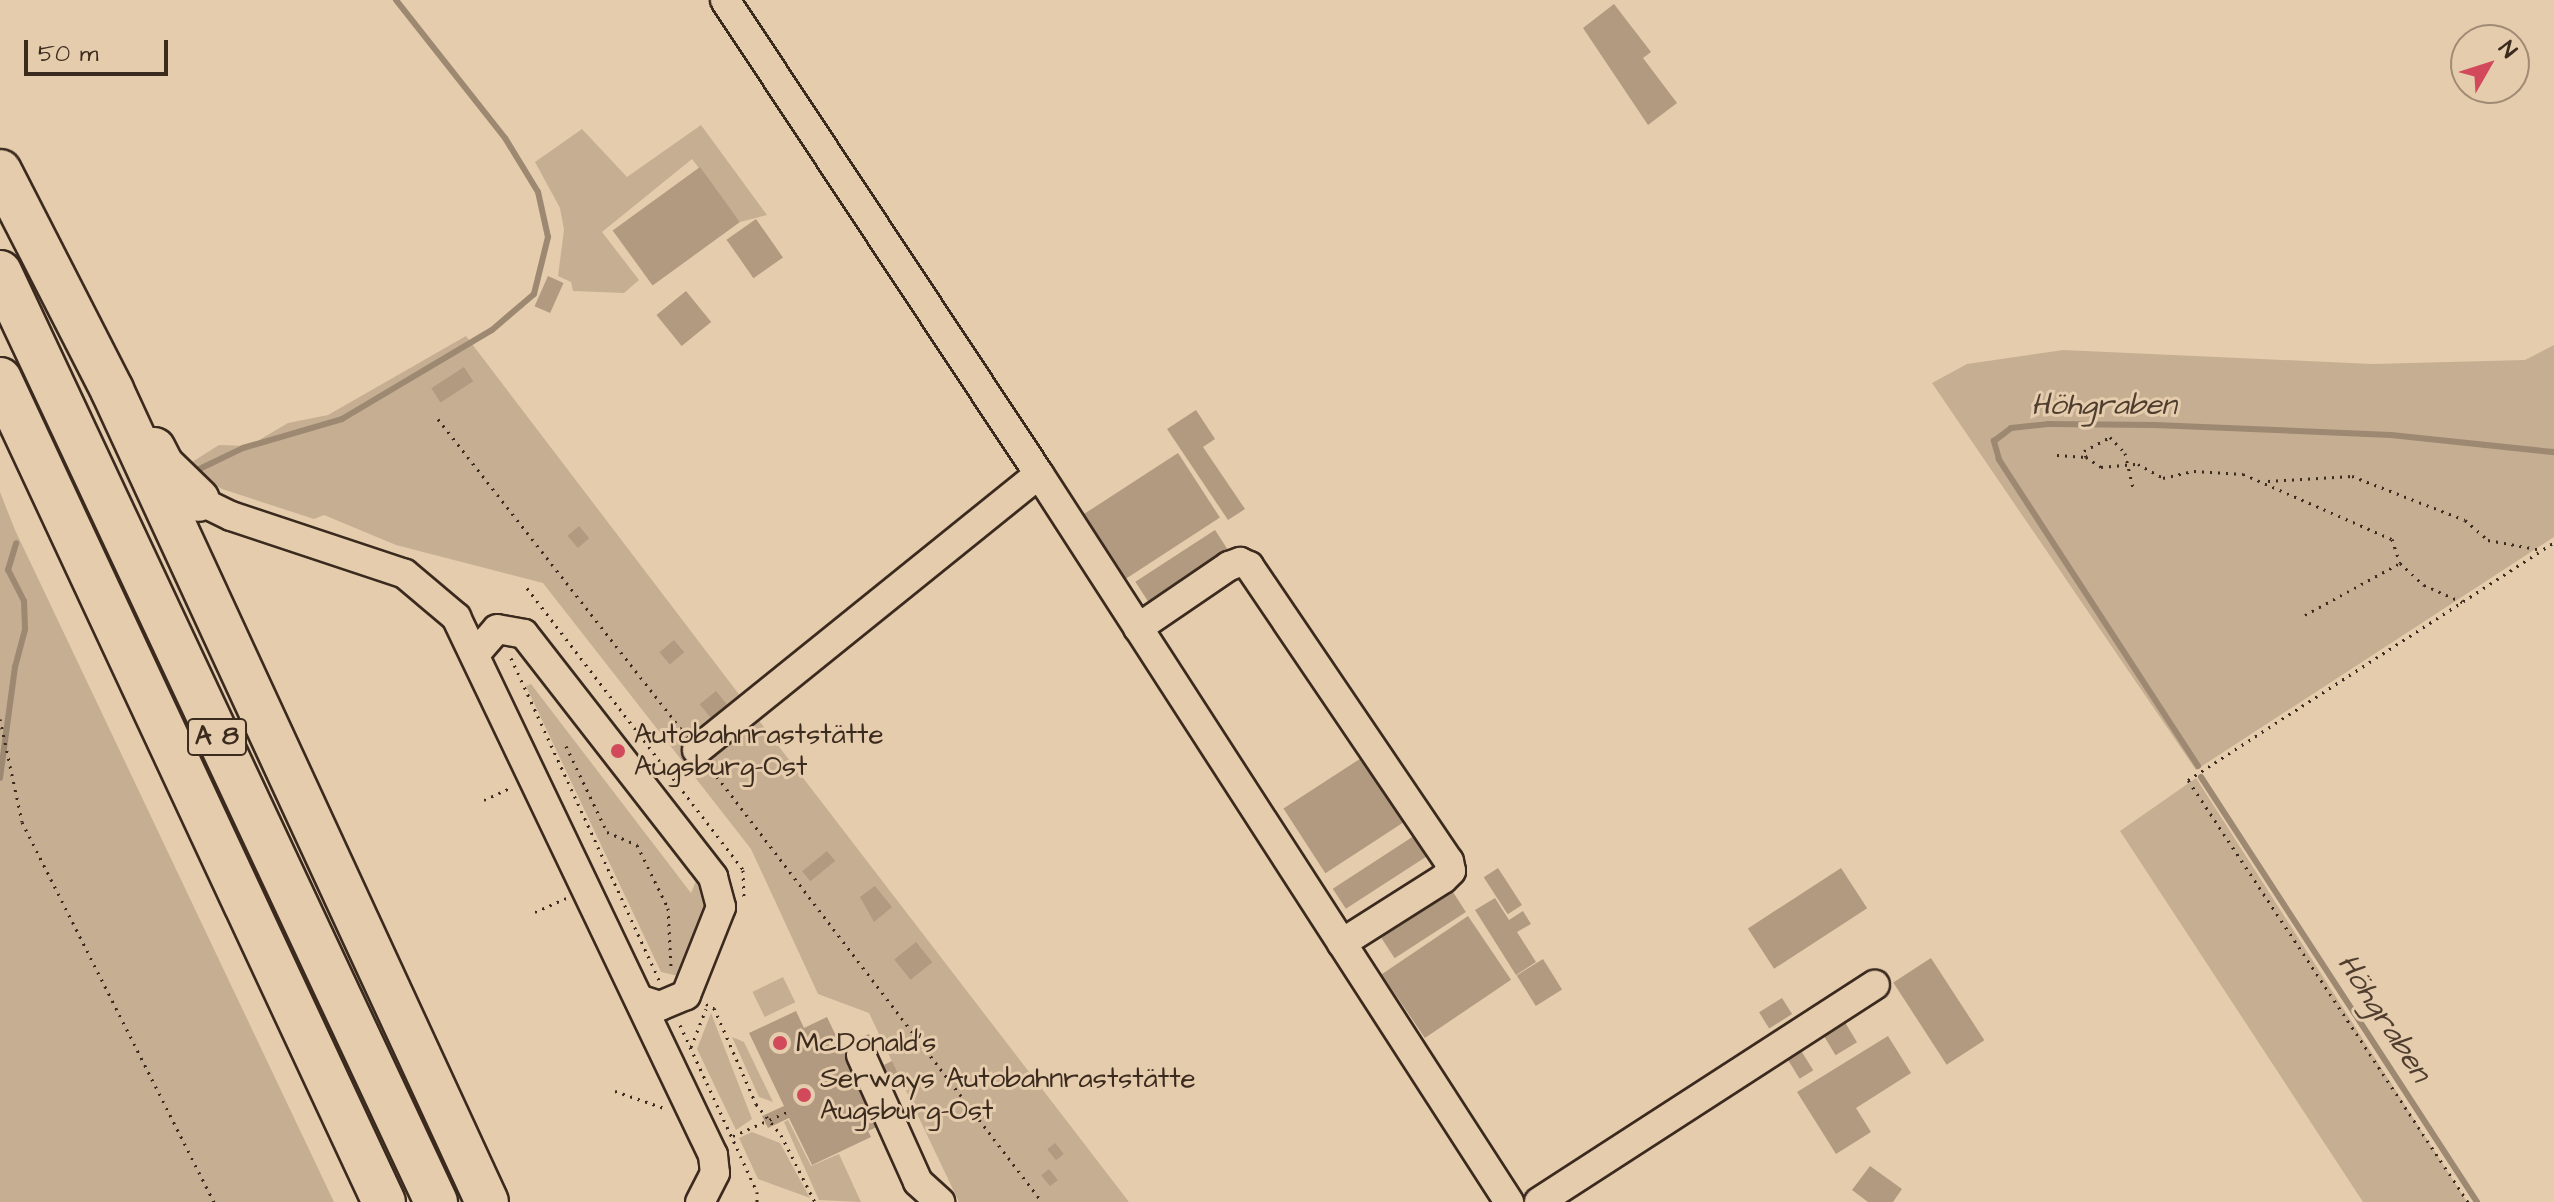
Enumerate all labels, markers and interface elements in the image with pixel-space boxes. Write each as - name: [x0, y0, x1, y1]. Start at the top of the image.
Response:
- scale bar: [28, 24, 172, 74]
- north arrow: [2450, 24, 2530, 104]
- text: N: [2491, 35, 2524, 65]
- text: 50 m: [38, 37, 98, 71]
- water label: Höhgraben: [2031, 387, 2177, 423]
- road number: A 8: [187, 715, 247, 759]
- place label: Autobahnraststätte Augsburg-Ost: [634, 718, 884, 784]
- marker: Autobahnraststätte Augsburg-Ost: [609, 742, 627, 760]
- water label: Höhgraben: [2329, 947, 2439, 1089]
- place label: McDonald's: [796, 1026, 936, 1060]
- marker: McDonald's: [771, 1034, 789, 1052]
- place label: Serways Autobahnraststätte Augsburg-Ost: [820, 1062, 1196, 1128]
- marker: Serways Autobahnraststätte Augsburg-Ost: [795, 1086, 813, 1104]

